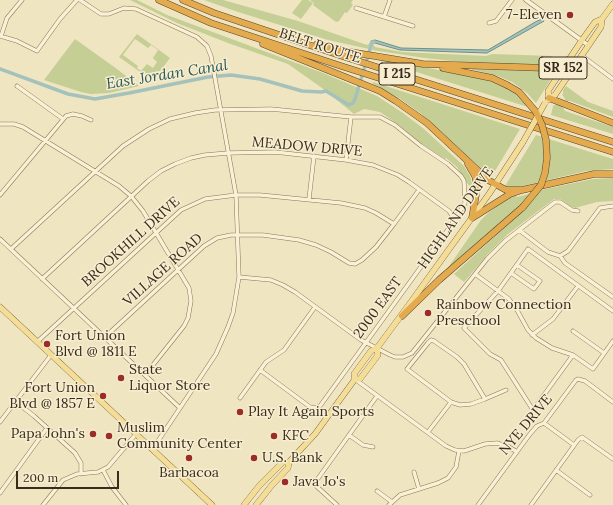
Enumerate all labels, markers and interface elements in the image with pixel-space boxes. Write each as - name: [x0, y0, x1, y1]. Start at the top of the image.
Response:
- place label: 7-Eleven: [506, 7, 562, 23]
- marker: 7-Eleven: [565, 10, 575, 20]
- street label: BELT ROUTE: [277, 25, 363, 67]
- water label: East Jordan Canal: [105, 56, 229, 94]
- road number: SR 152: [539, 57, 587, 79]
- road number: I 215: [379, 63, 415, 85]
- street label: MEADOW DRIVE: [251, 134, 363, 160]
- street label: HIGHLAND DRIVE: [415, 164, 497, 272]
- street label: BROOKHILL DRIVE: [79, 194, 183, 290]
- street label: VILLAGE ROAD: [120, 230, 206, 310]
- street label: 2000 EAST: [350, 274, 406, 342]
- place label: Rainbow Connection Preschool: [436, 297, 571, 330]
- marker: Rainbow Connection Preschool: [423, 308, 433, 318]
- place label: Fort Union Blvd @ 1811 E: [55, 328, 137, 360]
- marker: Fort Union Blvd @ 1811 E: [42, 339, 52, 349]
- place label: State Liquor Store: [129, 362, 210, 394]
- marker: State Liquor Store: [116, 373, 126, 383]
- place label: Fort Union Blvd @ 1857 E: [9, 380, 95, 412]
- marker: Fort Union Blvd @ 1857 E: [98, 391, 108, 401]
- street label: NYE DRIVE: [496, 391, 556, 459]
- place label: Play It Again Sports: [248, 404, 374, 420]
- marker: Play It Again Sports: [235, 407, 245, 417]
- place label: Muslim Community Center: [117, 420, 242, 452]
- place label: Papa John's: [11, 426, 85, 442]
- place label: KFC: [282, 428, 309, 444]
- marker: Papa John's: [88, 429, 98, 439]
- marker: Muslim Community Center: [104, 431, 114, 441]
- marker: KFC: [269, 431, 279, 441]
- place label: U.S. Bank: [262, 450, 323, 466]
- marker: Barbacoa: [184, 453, 194, 463]
- marker: U.S. Bank: [249, 453, 259, 463]
- scale bar: [18, 463, 121, 489]
- place label: Barbacoa: [159, 465, 219, 481]
- text: 200 m: [23, 470, 58, 485]
- place label: Java Jo's: [293, 474, 345, 490]
- marker: Java Jo's: [280, 477, 290, 487]

